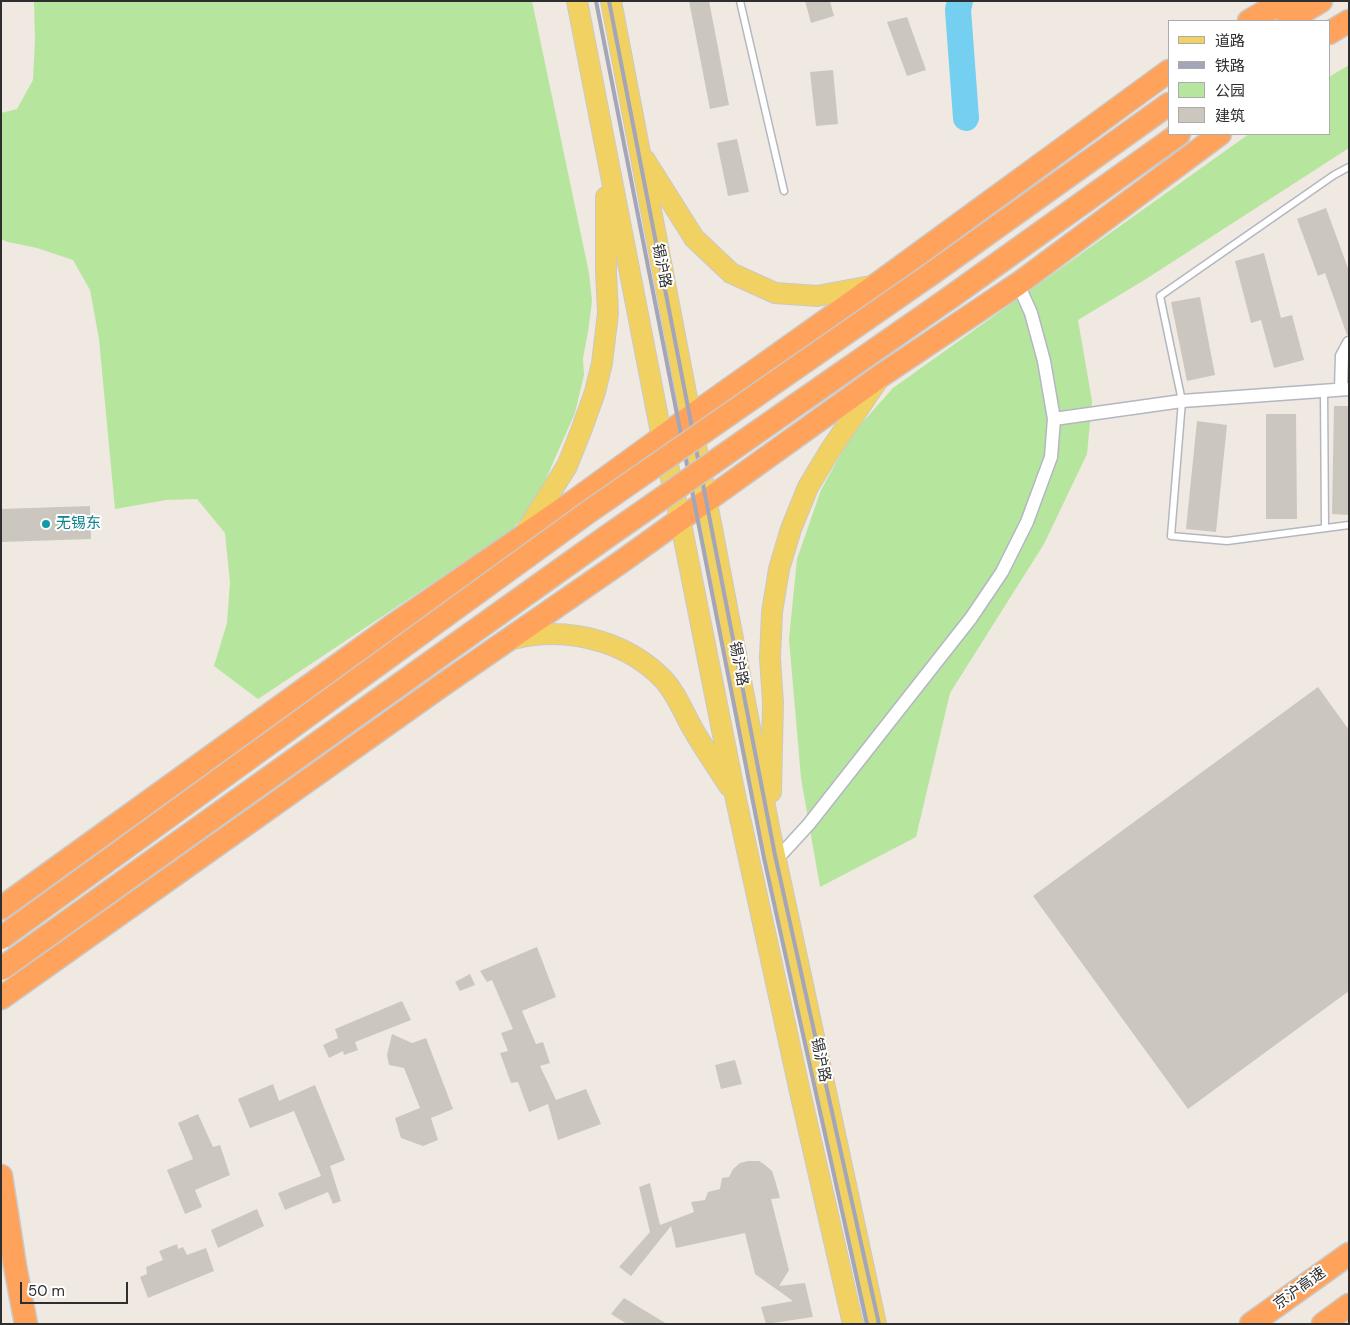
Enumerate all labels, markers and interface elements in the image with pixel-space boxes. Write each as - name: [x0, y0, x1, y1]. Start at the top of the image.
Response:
- legend: [1168, 20, 1330, 135]
- text: 道路: [1215, 31, 1245, 51]
- text: 铁路: [1215, 56, 1245, 76]
- text: 公园: [1215, 81, 1245, 101]
- text: 建筑: [1215, 106, 1245, 126]
- street label: 锡沪路: [648, 242, 674, 290]
- place label: 无锡东: [56, 515, 101, 533]
- marker: 无锡东: [40, 518, 52, 530]
- street label: 锡沪路: [725, 640, 751, 688]
- street label: 锡沪路: [807, 1036, 833, 1084]
- street label: 京沪高速: [1270, 1264, 1330, 1314]
- scale bar: [22, 1272, 130, 1304]
- text: 50 m: [28, 1281, 65, 1301]

